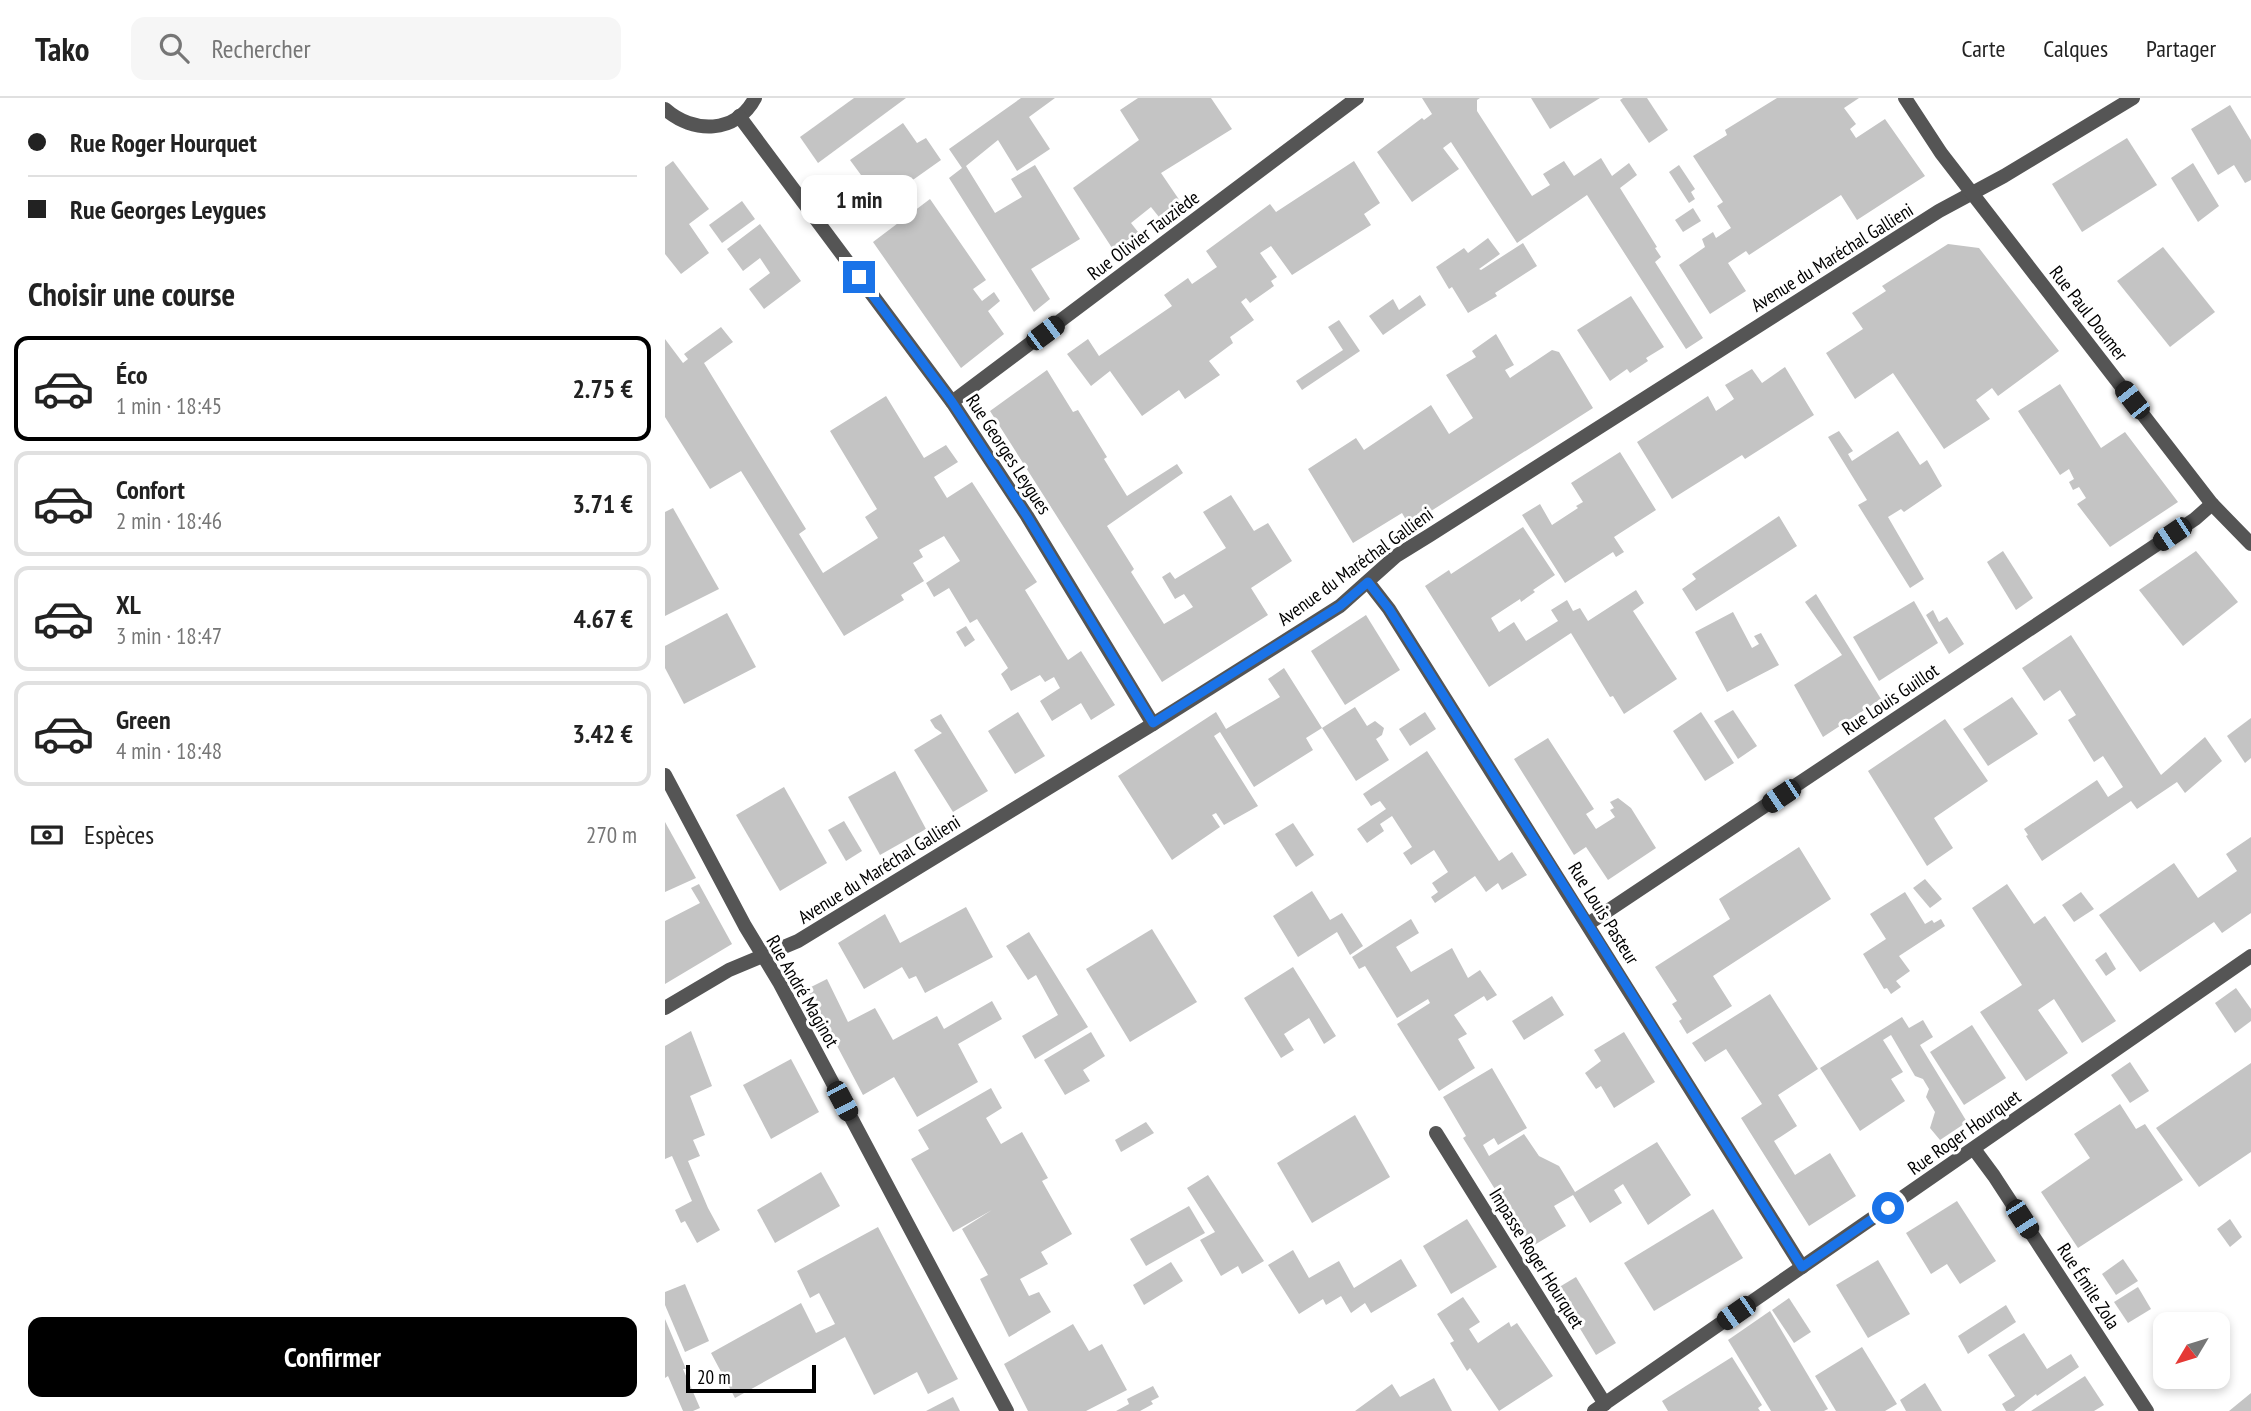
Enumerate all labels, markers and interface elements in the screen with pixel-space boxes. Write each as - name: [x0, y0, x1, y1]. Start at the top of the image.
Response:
- search box: [131, 17, 621, 80]
- text: Tako: [35, 27, 89, 70]
- icon: search: [155, 29, 193, 67]
- text: Rechercher: [211, 32, 311, 65]
- text: Carte: [1962, 33, 2005, 64]
- text: Calques: [2043, 33, 2108, 64]
- text: Partager: [2146, 33, 2216, 64]
- text: Rue Roger Hourquet: [70, 126, 257, 159]
- callout: 1 min: [801, 176, 917, 225]
- text: 1 min: [836, 185, 882, 214]
- street label: Rue Olivier Tauziède: [1082, 185, 1204, 285]
- text: Rue Georges Leygues: [70, 193, 266, 226]
- street label: Avenue du Maréchal Gallieni: [1747, 197, 1917, 317]
- route end: [843, 261, 875, 293]
- street label: Rue Paul Doumer: [2045, 261, 2134, 366]
- text: Choisir une course: [28, 273, 235, 315]
- car: [1022, 312, 1069, 354]
- icon: car: [32, 357, 95, 420]
- text: Éco: [116, 358, 148, 391]
- text: 2.75 €: [572, 372, 633, 405]
- car: [2111, 377, 2154, 423]
- street label: Rue Georges Leygues: [961, 389, 1057, 519]
- text: 1 min · 18:45: [116, 391, 222, 420]
- icon: car: [32, 472, 95, 535]
- text: Confort: [116, 473, 185, 506]
- text: 3.71 €: [572, 487, 633, 520]
- street label: Avenue du Maréchal Gallieni: [1272, 501, 1438, 631]
- text: 2 min · 18:46: [116, 506, 222, 535]
- car: [2149, 514, 2196, 554]
- icon: car: [32, 587, 95, 650]
- text: XL: [116, 588, 141, 621]
- text: 4.67 €: [574, 602, 633, 635]
- text: 3 min · 18:47: [116, 621, 222, 650]
- street label: Rue Louis Guillot: [1837, 657, 1943, 740]
- icon: car: [32, 702, 95, 765]
- text: Green: [116, 703, 171, 736]
- text: 3.42 €: [572, 717, 633, 750]
- text: 4 min · 18:48: [116, 736, 222, 765]
- car: [1758, 776, 1805, 816]
- street label: Avenue du Maréchal Gallieni: [794, 809, 964, 929]
- icon: cash: [28, 816, 66, 854]
- text: Espèces: [84, 818, 154, 851]
- text: 270 m: [586, 820, 637, 849]
- street label: Rue Louis Pasteur: [1563, 858, 1645, 969]
- street label: Rue André Maginot: [761, 931, 845, 1052]
- car: [823, 1078, 862, 1124]
- street label: Rue Roger Hourquet: [1903, 1084, 2026, 1180]
- street label: Impasse Roger Hourquet: [1484, 1184, 1590, 1333]
- route start: [1872, 1192, 1904, 1224]
- car: [2002, 1196, 2043, 1242]
- street label: Rue Émile Zola: [2052, 1238, 2126, 1334]
- car: [1713, 1292, 1760, 1334]
- north arrow: [2153, 1312, 2229, 1390]
- map controls: [2153, 1312, 2230, 1389]
- button: Confirmer: [28, 1317, 637, 1397]
- scale bar: [686, 1362, 815, 1394]
- text: 20 m: [697, 1365, 731, 1389]

